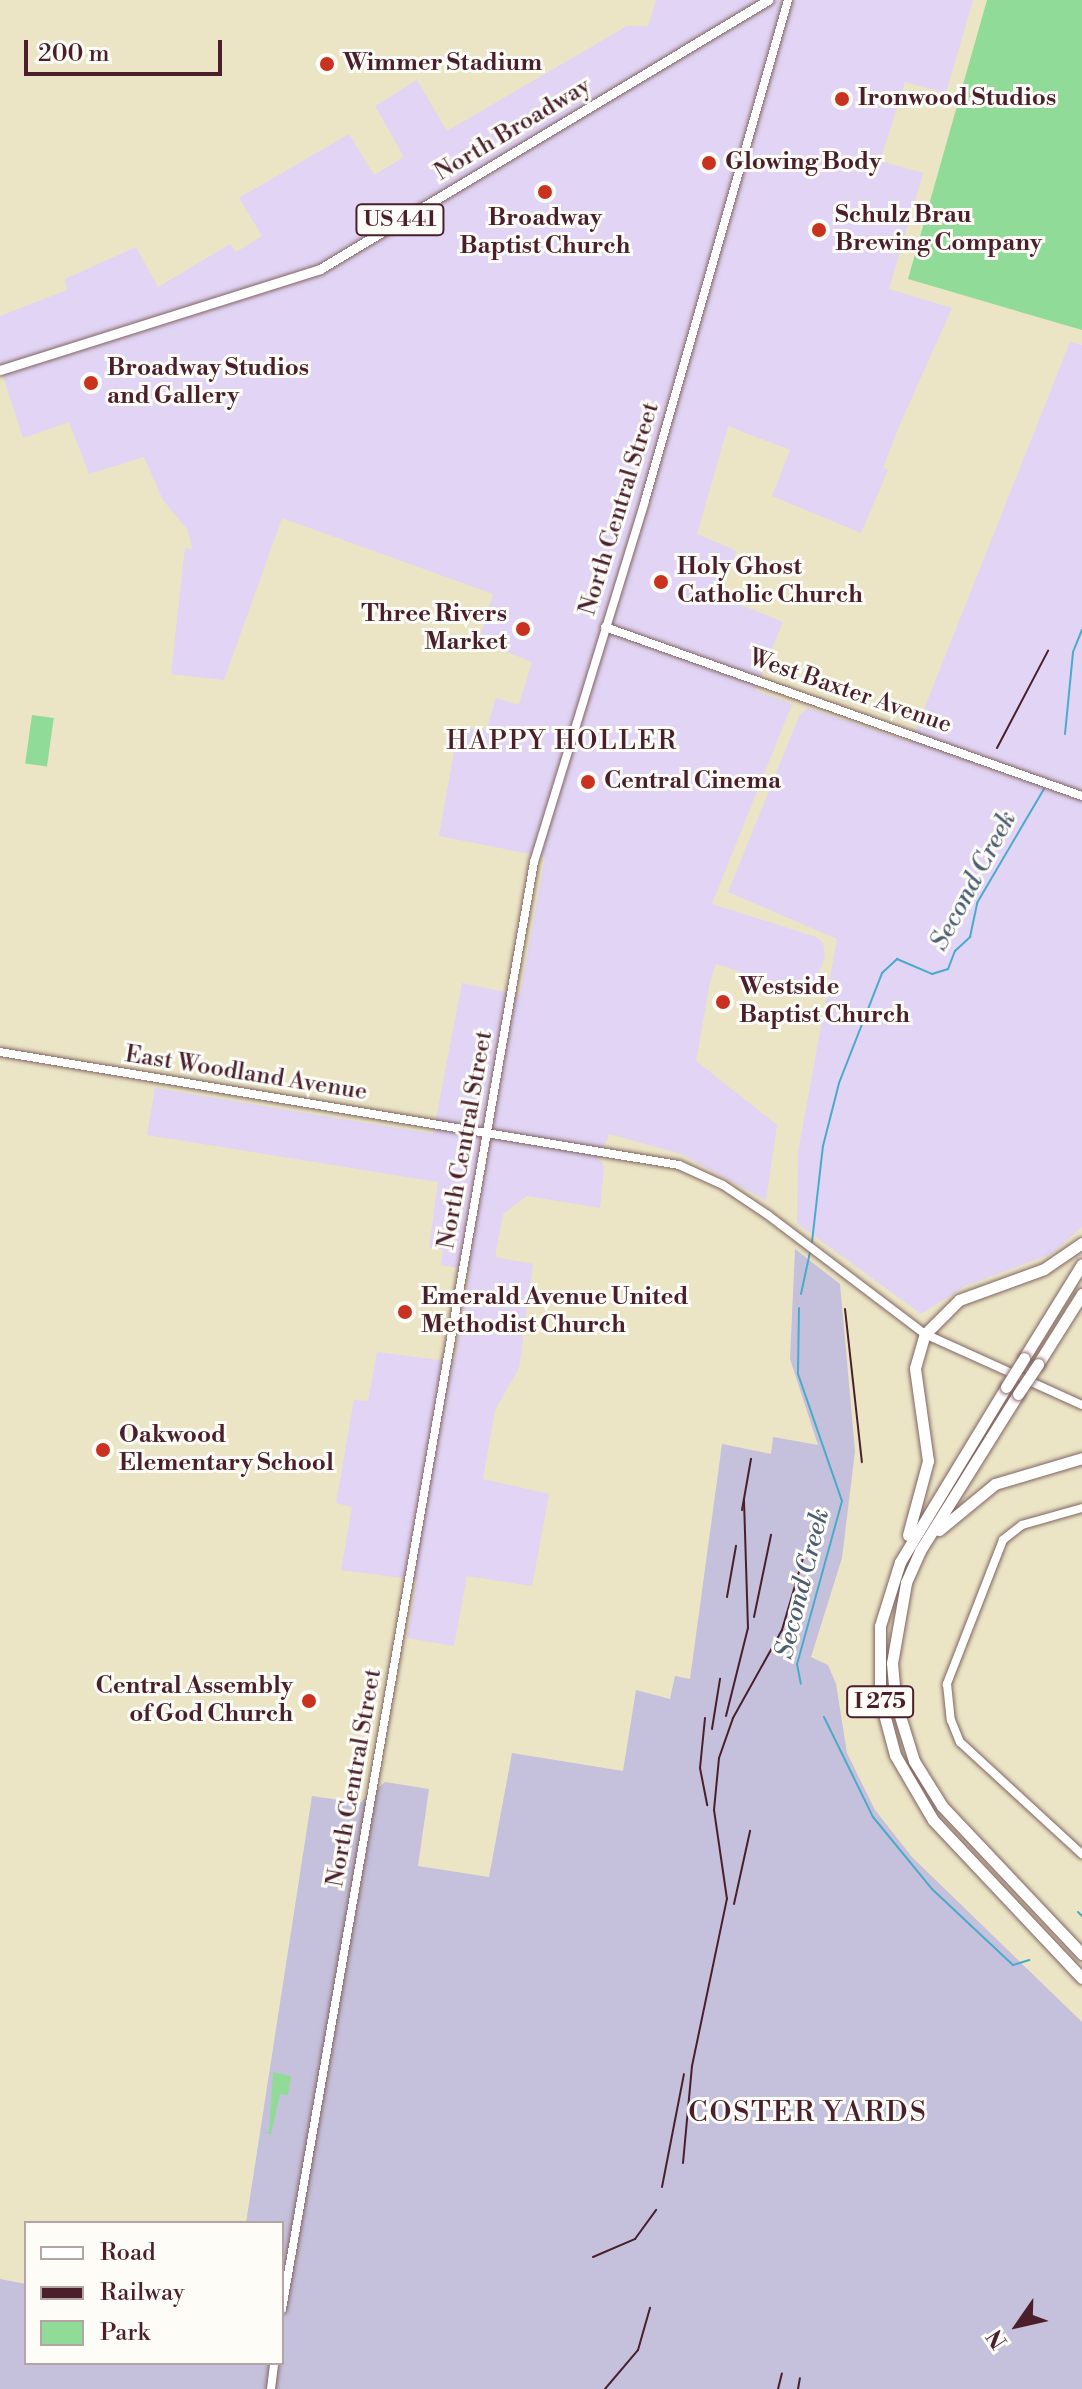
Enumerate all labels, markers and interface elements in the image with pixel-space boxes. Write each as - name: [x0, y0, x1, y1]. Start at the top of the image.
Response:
- scale bar: [28, 24, 226, 74]
- text: 200 m: [38, 39, 109, 69]
- place label: Wimmer Stadium: [343, 50, 542, 78]
- marker: Wimmer Stadium: [318, 55, 336, 73]
- street label: North Broadway: [430, 72, 596, 188]
- place label: Ironwood Studios: [858, 85, 1056, 113]
- marker: Ironwood Studios: [833, 90, 851, 108]
- place label: Glowing Body: [725, 149, 881, 177]
- marker: Glowing Body: [700, 154, 718, 172]
- marker: Broadway Baptist Church: [536, 183, 554, 201]
- road number: US 441: [354, 202, 446, 238]
- place label: Schulz Brau Brewing Company: [835, 202, 1042, 258]
- place label: Broadway Baptist Church: [460, 205, 630, 261]
- marker: Schulz Brau Brewing Company: [810, 221, 828, 239]
- place label: Broadway Studios and Gallery: [107, 355, 309, 411]
- marker: Broadway Studios and Gallery: [82, 374, 100, 392]
- street label: North Central Street: [574, 399, 666, 619]
- place label: Holy Ghost Catholic Church: [677, 554, 863, 610]
- marker: Holy Ghost Catholic Church: [652, 573, 670, 591]
- place label: Three Rivers Market: [361, 601, 507, 657]
- marker: Three Rivers Market: [514, 620, 532, 638]
- street label: West Baxter Avenue: [745, 644, 955, 740]
- district label: HAPPY HOLLER: [446, 726, 678, 758]
- place label: Central Cinema: [604, 768, 781, 796]
- marker: Central Cinema: [579, 773, 597, 791]
- water label: Second Creek: [924, 806, 1024, 956]
- place label: Westside Baptist Church: [739, 974, 910, 1030]
- marker: Westside Baptist Church: [714, 993, 732, 1011]
- street label: North Central Street: [433, 1029, 499, 1251]
- street label: East Woodland Avenue: [123, 1041, 369, 1107]
- place label: Emerald Avenue United Methodist Church: [421, 1284, 689, 1340]
- marker: Emerald Avenue United Methodist Church: [396, 1303, 414, 1321]
- place label: Oakwood Elementary School: [119, 1422, 334, 1478]
- marker: Oakwood Elementary School: [94, 1441, 112, 1459]
- water label: Second Creek: [769, 1506, 837, 1662]
- street label: North Central Street: [322, 1667, 388, 1889]
- place label: Central Assembly of God Church: [96, 1673, 293, 1729]
- road number: I 275: [846, 1684, 914, 1720]
- marker: Central Assembly of God Church: [300, 1692, 318, 1710]
- district label: COSTER YARDS: [688, 2096, 928, 2130]
- legend: [24, 2221, 284, 2365]
- text: Road: [100, 2238, 156, 2268]
- text: Railway: [100, 2278, 185, 2308]
- north arrow: [978, 2285, 1058, 2365]
- text: Park: [100, 2318, 150, 2348]
- text: N: [982, 2324, 1014, 2353]

